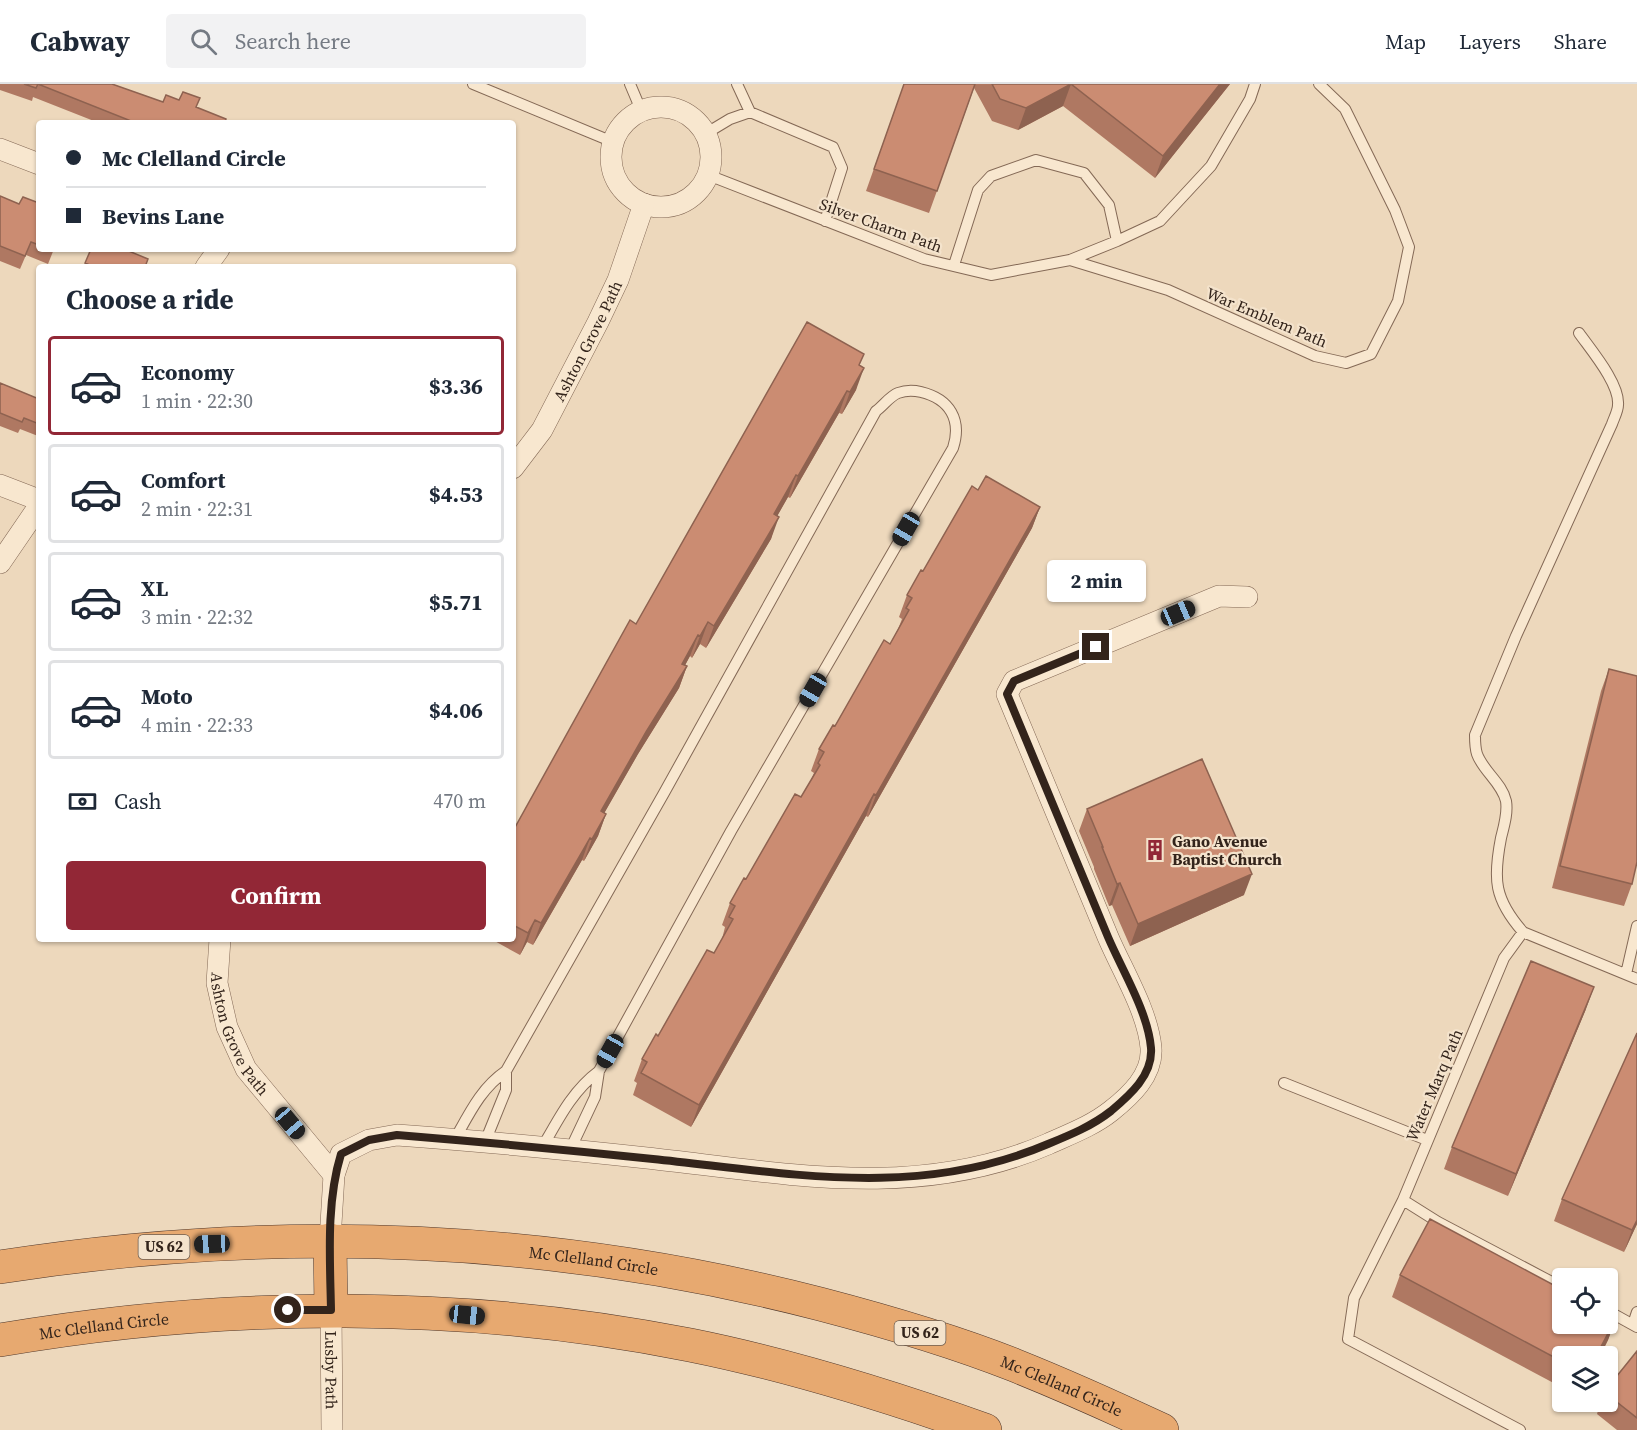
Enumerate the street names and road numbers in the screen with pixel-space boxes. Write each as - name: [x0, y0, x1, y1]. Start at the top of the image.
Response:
- street label: Silver Charm Path: [817, 193, 946, 258]
- street label: Ashton Grove Path: [548, 276, 627, 405]
- street label: War Emblem Path: [1203, 282, 1331, 353]
- street label: Ashton Grove Path: [206, 972, 275, 1100]
- street label: Water Marq Path: [1400, 1025, 1468, 1145]
- road number: US 62: [138, 1235, 190, 1259]
- street label: Mc Clelland Circle: [528, 1241, 660, 1280]
- street label: Mc Clelland Circle: [38, 1307, 170, 1345]
- road number: US 62: [894, 1321, 946, 1345]
- street label: Lusby Path: [320, 1331, 343, 1410]
- street label: Mc Clelland Circle: [998, 1350, 1126, 1421]

